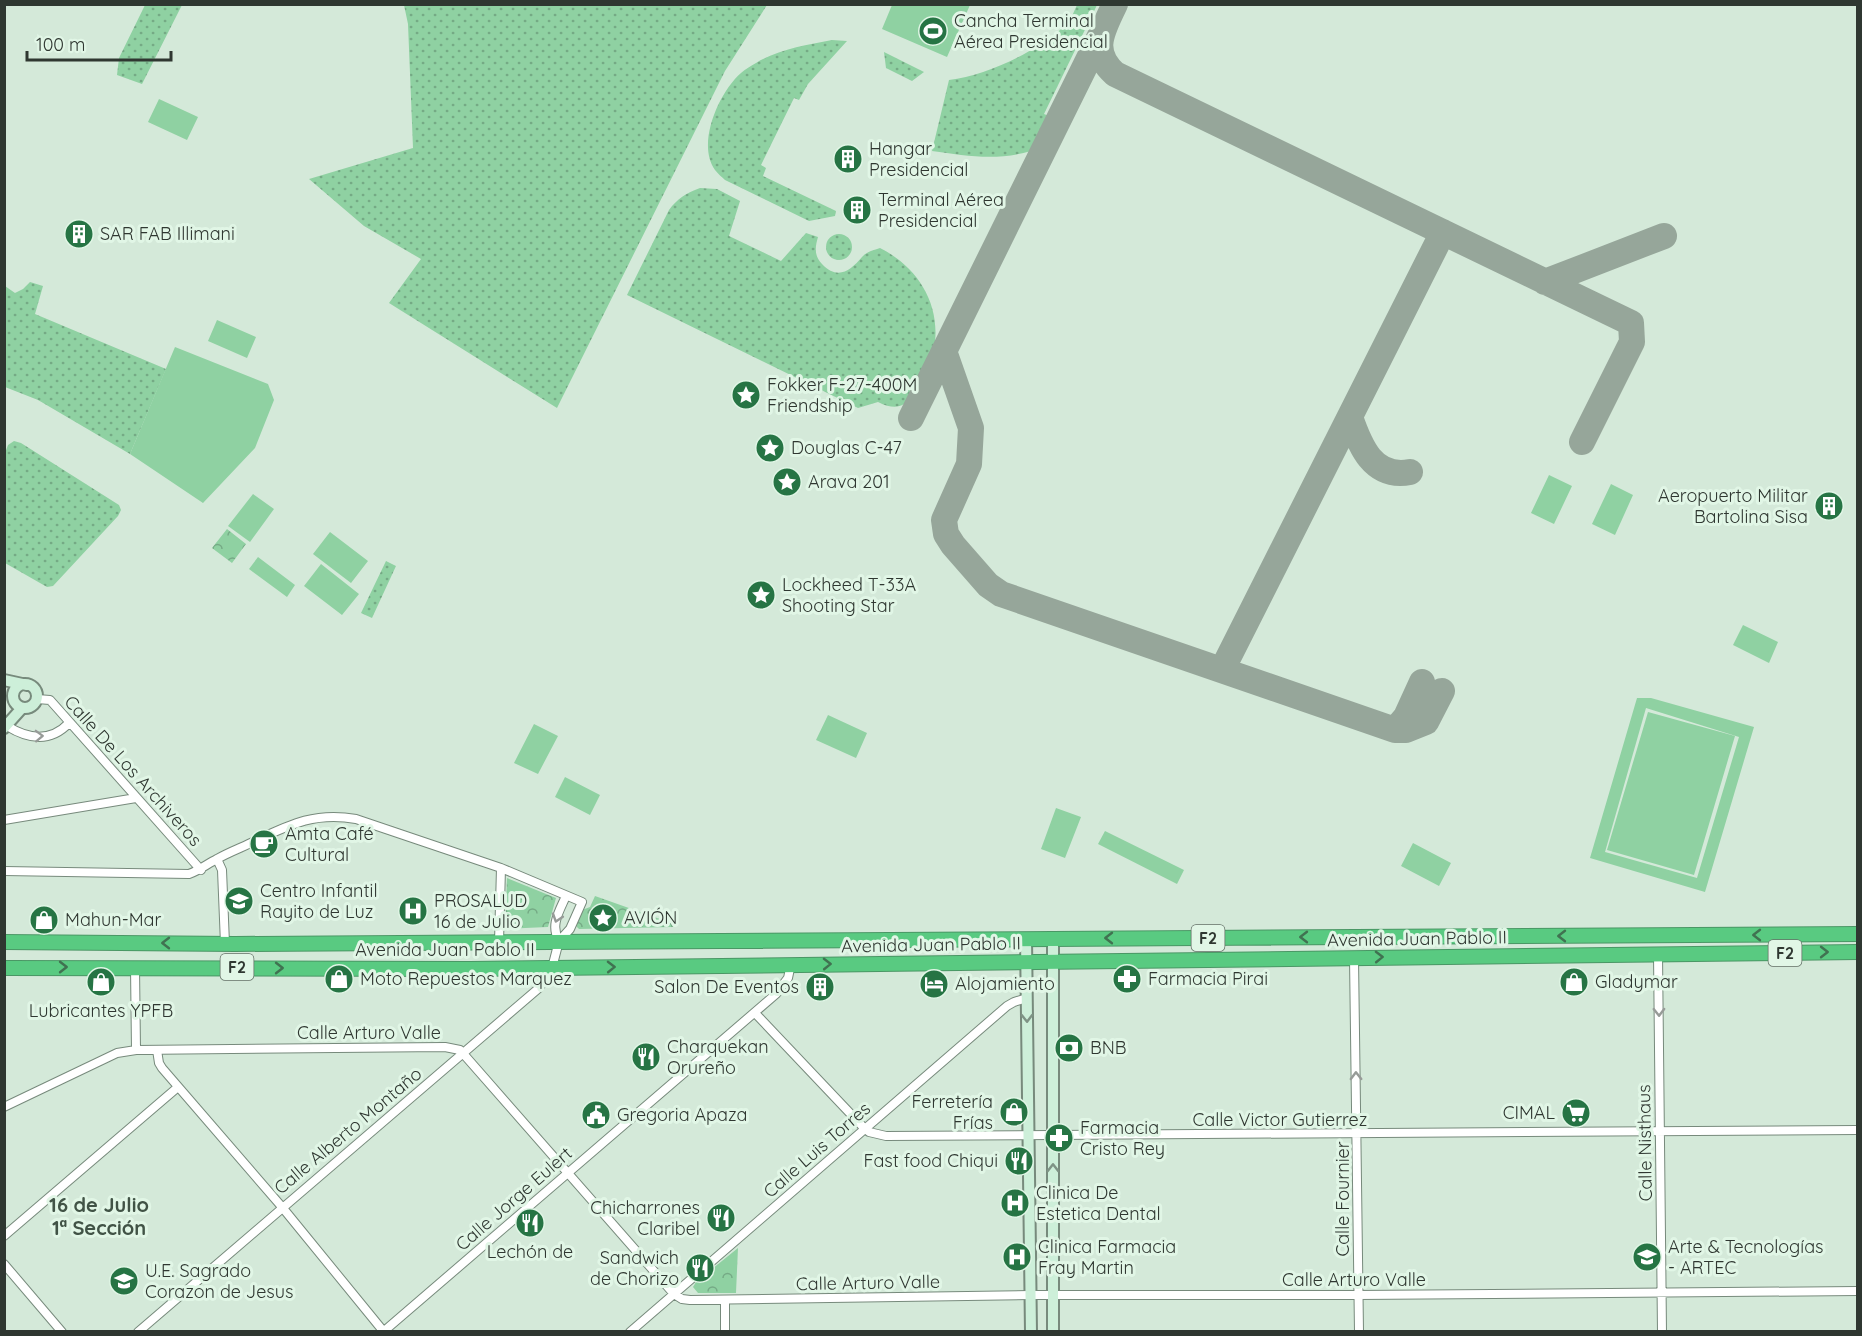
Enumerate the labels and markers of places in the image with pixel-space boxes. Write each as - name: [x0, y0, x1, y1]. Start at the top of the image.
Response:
- place label: Cancha Terminal Aérea Presidencial: [954, 9, 1108, 53]
- sports icon: Cancha Terminal Aérea Presidencial: [917, 15, 949, 47]
- place label: Hangar Presidencial: [869, 137, 968, 181]
- building icon: Hangar Presidencial: [832, 143, 864, 175]
- place label: Terminal Aérea Presidencial: [878, 188, 1004, 232]
- building icon: Terminal Aérea Presidencial: [841, 194, 873, 226]
- building icon: SAR FAB Illimani: [63, 218, 95, 250]
- place label: SAR FAB Illimani: [100, 222, 235, 245]
- place label: Fokker F-27-400M Friendship: [767, 373, 917, 417]
- place icon: Fokker F-27-400M Friendship: [730, 379, 762, 411]
- place icon: Douglas C-47: [754, 432, 786, 464]
- place label: Douglas C-47: [791, 436, 902, 459]
- place icon: Arava 201: [771, 466, 803, 498]
- place label: Arava 201: [808, 470, 890, 493]
- place label: Aeropuerto Militar Bartolina Sisa: [1658, 484, 1808, 528]
- building icon: Aeropuerto Militar Bartolina Sisa: [1813, 490, 1845, 522]
- place label: Lockheed T-33A Shooting Star: [782, 573, 916, 617]
- place icon: Lockheed T-33A Shooting Star: [745, 579, 777, 611]
- place label: Amta Café Cultural: [285, 822, 374, 866]
- cafe icon: Amta Café Cultural: [248, 828, 280, 860]
- place label: Centro Infantil Rayito de Luz: [260, 879, 378, 923]
- school or university icon: Centro Infantil Rayito de Luz: [223, 885, 255, 917]
- place label: PROSALUD 16 de Julio: [434, 889, 527, 933]
- hospital icon: PROSALUD 16 de Julio: [397, 895, 429, 927]
- place icon: AVIÓN: [587, 902, 619, 934]
- shop icon: Mahun-Mar: [28, 904, 60, 936]
- place label: AVIÓN: [624, 906, 677, 929]
- place label: Mahun-Mar: [65, 908, 161, 931]
- shop icon: Moto Repuestos Marquez: [323, 963, 355, 995]
- pharmacy icon: Farmacia Pirai: [1111, 963, 1143, 995]
- shop icon: Lubricantes YPFB: [85, 966, 117, 998]
- shop icon: Gladymar: [1558, 966, 1590, 998]
- place label: Moto Repuestos Marquez: [360, 967, 572, 990]
- place label: Farmacia Pirai: [1148, 967, 1268, 990]
- hotel icon: Alojamiento: [918, 968, 950, 1000]
- place label: Gladymar: [1595, 970, 1678, 993]
- building icon: Salon De Eventos: [804, 971, 836, 1003]
- place label: Alojamiento: [955, 972, 1055, 995]
- place label: Salon De Eventos: [654, 975, 799, 998]
- place label: Lubricantes YPFB: [29, 999, 173, 1022]
- bank icon: BNB: [1053, 1032, 1085, 1064]
- place label: Charquekan Orureño: [667, 1035, 769, 1079]
- place label: BNB: [1090, 1036, 1127, 1059]
- restaurant icon: Charquekan Orureño: [630, 1041, 662, 1073]
- place label: Ferretería Frías: [911, 1090, 993, 1134]
- shop icon: Ferretería Frías: [998, 1096, 1030, 1128]
- supermarket icon: CIMAL: [1560, 1097, 1592, 1129]
- public building icon: Gregoria Apaza: [580, 1099, 612, 1131]
- place label: CIMAL: [1503, 1101, 1555, 1124]
- place label: Gregoria Apaza: [617, 1103, 747, 1126]
- place label: Farmacia Cristo Rey: [1080, 1116, 1165, 1160]
- pharmacy icon: Farmacia Cristo Rey: [1043, 1122, 1075, 1154]
- restaurant icon: Fast food Chiqui: [1003, 1145, 1035, 1177]
- place label: Fast food Chiqui: [864, 1149, 998, 1172]
- place label: Clinica De Estetica Dental: [1036, 1181, 1161, 1225]
- hospital icon: Clinica De Estetica Dental: [999, 1187, 1031, 1219]
- place label: Chicharrones Claribel: [590, 1196, 700, 1240]
- restaurant icon: Chicharrones Claribel: [705, 1202, 737, 1234]
- restaurant icon: Lechón de: [514, 1207, 546, 1239]
- place label: Clinica Farmacia Fray Martin: [1038, 1235, 1176, 1279]
- place label: Arte & Tecnologías - ARTEC: [1668, 1235, 1824, 1279]
- place label: Lechón de: [487, 1240, 573, 1263]
- hospital icon: Clinica Farmacia Fray Martin: [1001, 1241, 1033, 1273]
- school or university icon: Arte & Tecnologías - ARTEC: [1631, 1241, 1663, 1273]
- place label: Sandwich de Chorizo: [590, 1246, 679, 1290]
- restaurant icon: Sandwich de Chorizo: [684, 1252, 716, 1284]
- place label: U.E. Sagrado Corazon de Jesus: [145, 1259, 293, 1303]
- school or university icon: U.E. Sagrado Corazon de Jesus: [108, 1265, 140, 1297]

